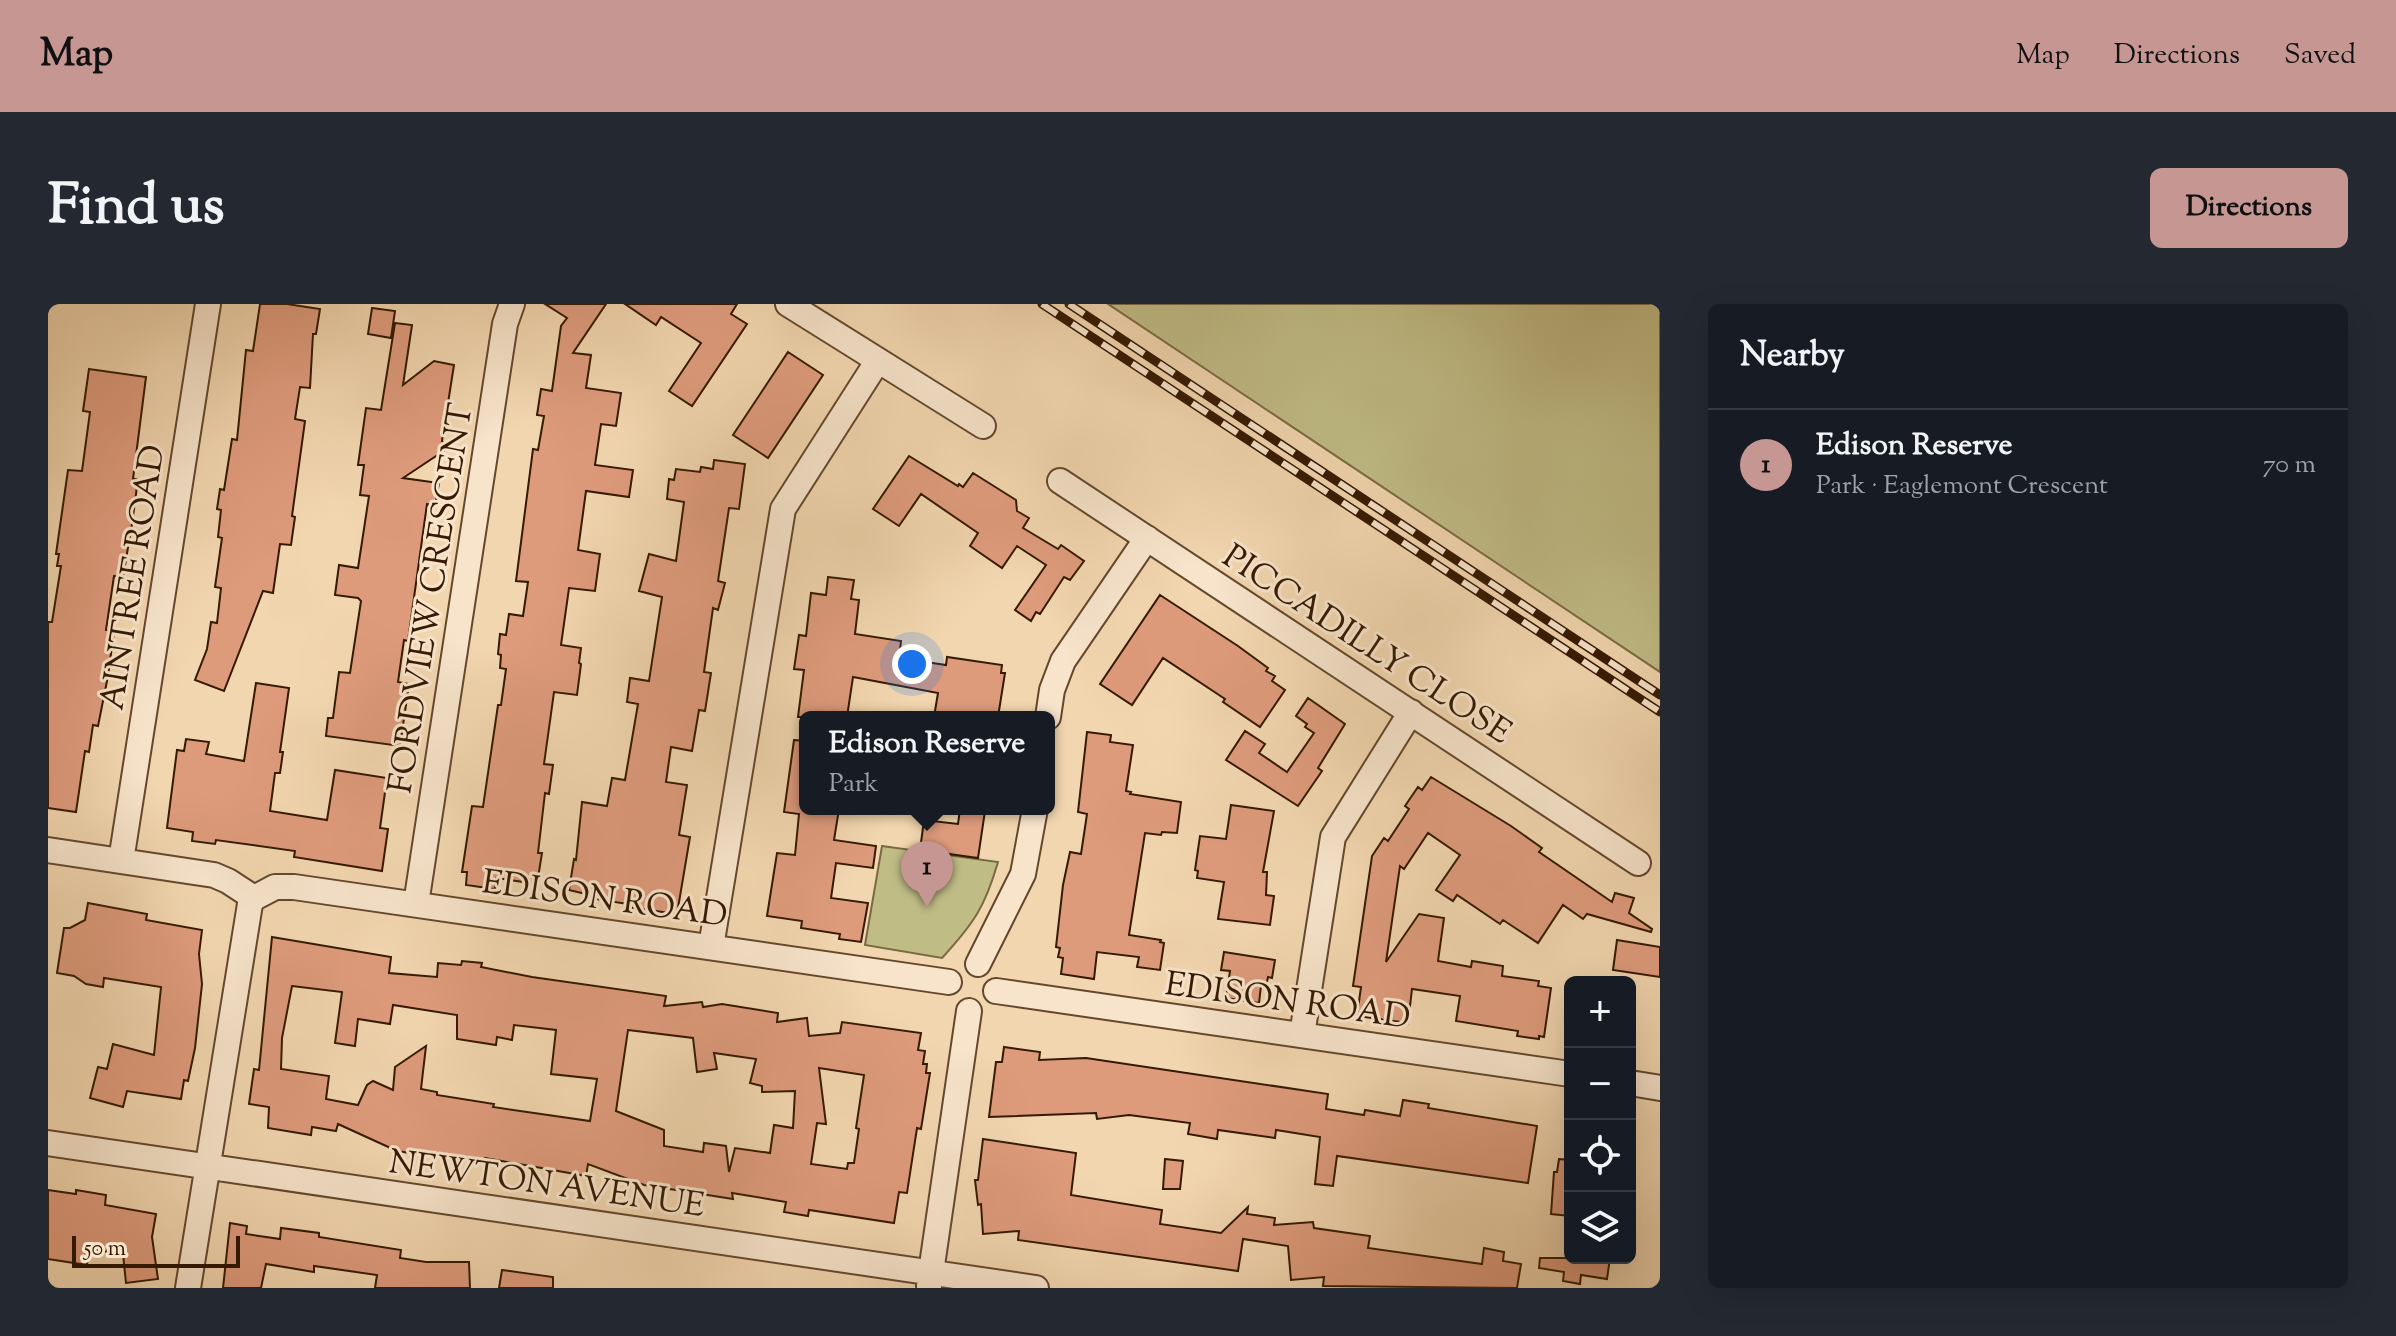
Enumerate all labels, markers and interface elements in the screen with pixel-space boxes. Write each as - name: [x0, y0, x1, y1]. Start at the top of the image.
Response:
- text: Map: [40, 29, 113, 83]
- text: Map: [2016, 36, 2070, 76]
- text: Directions: [2114, 36, 2240, 76]
- text: Saved: [2284, 36, 2356, 76]
- text: Find us: [48, 168, 224, 249]
- button: Directions: [2150, 168, 2348, 248]
- text: Nearby: [1740, 332, 1845, 381]
- street label: FORDVIEW CRESCENT: [377, 400, 487, 797]
- text: Edison Reserve: [1816, 425, 2012, 468]
- street label: AINTREE ROAD: [89, 441, 180, 714]
- text: 1: [1762, 447, 1770, 484]
- text: 70 m: [2263, 447, 2316, 484]
- text: Park · Eaglemont Crescent: [1816, 468, 2108, 505]
- street label: PICCADILLY CLOSE: [1212, 534, 1520, 758]
- your location: [892, 644, 932, 684]
- popup: [799, 711, 1055, 815]
- text: Edison Reserve: [829, 723, 1025, 766]
- text: Park: [829, 766, 879, 803]
- pin: 1: [901, 841, 953, 907]
- street label: EDISON ROAD: [479, 859, 730, 942]
- street label: EDISON ROAD: [1162, 961, 1413, 1044]
- map controls: [1564, 976, 1636, 1264]
- button: +: [1564, 976, 1636, 1048]
- button: −: [1564, 1048, 1636, 1120]
- button: locate: [1564, 1120, 1636, 1192]
- street label: NEWTON AVENUE: [385, 1139, 708, 1232]
- button: layers: [1564, 1192, 1636, 1264]
- scale bar: [72, 1232, 240, 1268]
- text: 50 m: [84, 1234, 126, 1266]

